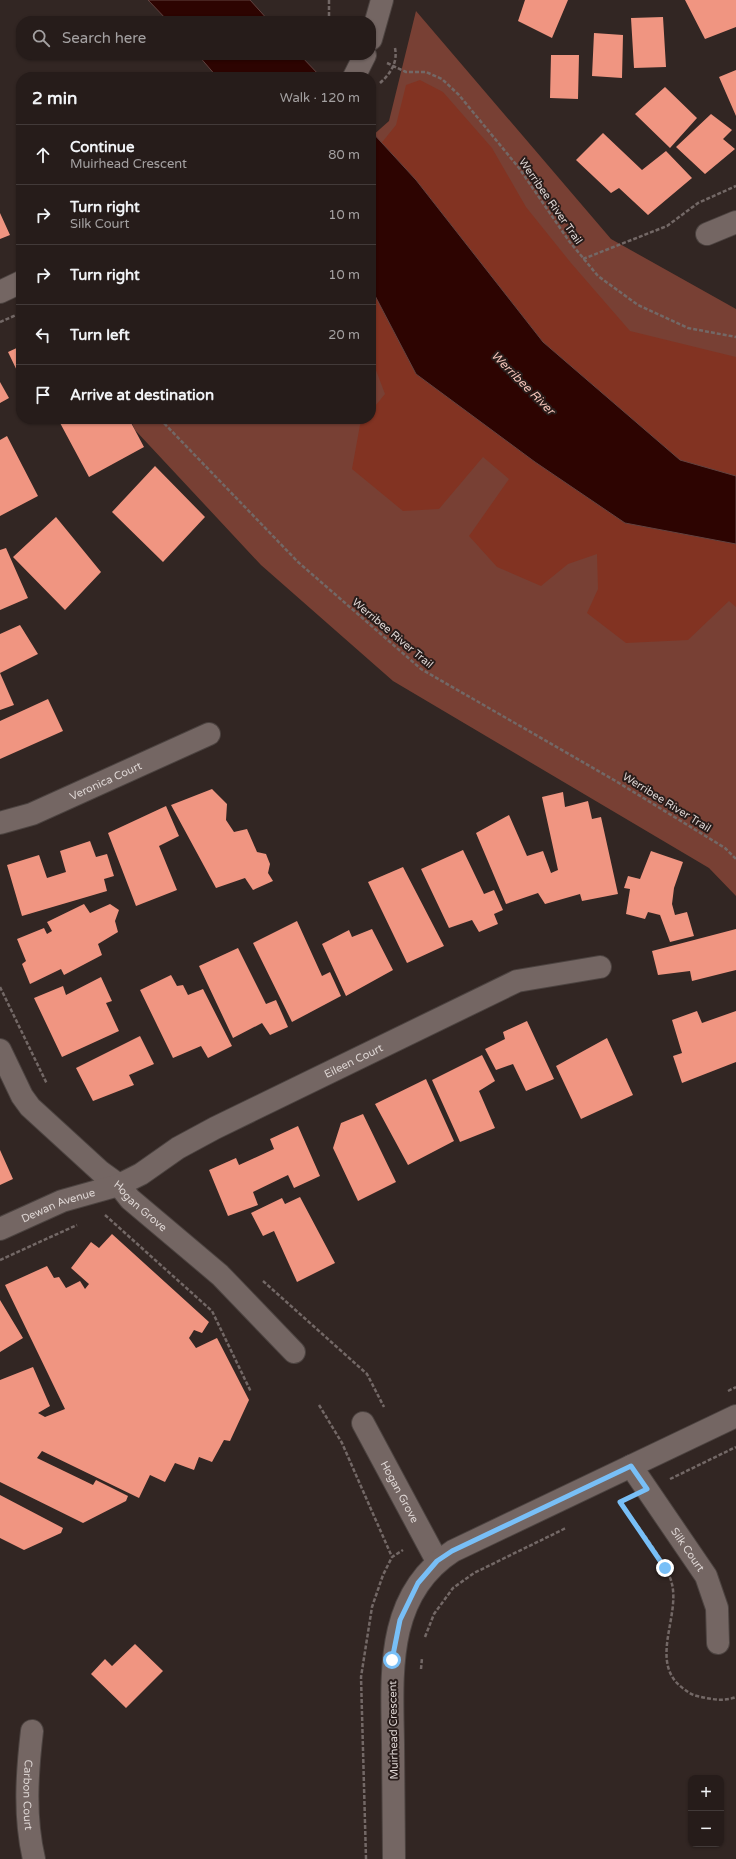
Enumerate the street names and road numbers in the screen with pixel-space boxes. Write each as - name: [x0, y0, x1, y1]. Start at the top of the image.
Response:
- street label: Werribee River Trail: [516, 156, 585, 247]
- street label: Werribee River Trail: [350, 596, 436, 671]
- street label: Veronica Court: [68, 759, 144, 803]
- street label: Werribee River Trail: [620, 770, 713, 835]
- street label: Eileen Court: [322, 1041, 385, 1081]
- street label: Hogan Grove: [111, 1178, 169, 1234]
- street label: Dewan Avenue: [19, 1186, 97, 1226]
- street label: Hogan Grove: [377, 1459, 421, 1525]
- street label: Silk Court: [668, 1525, 707, 1574]
- street label: Muirhead Crescent: [386, 1680, 401, 1780]
- street label: Carbon Court: [20, 1759, 35, 1831]

